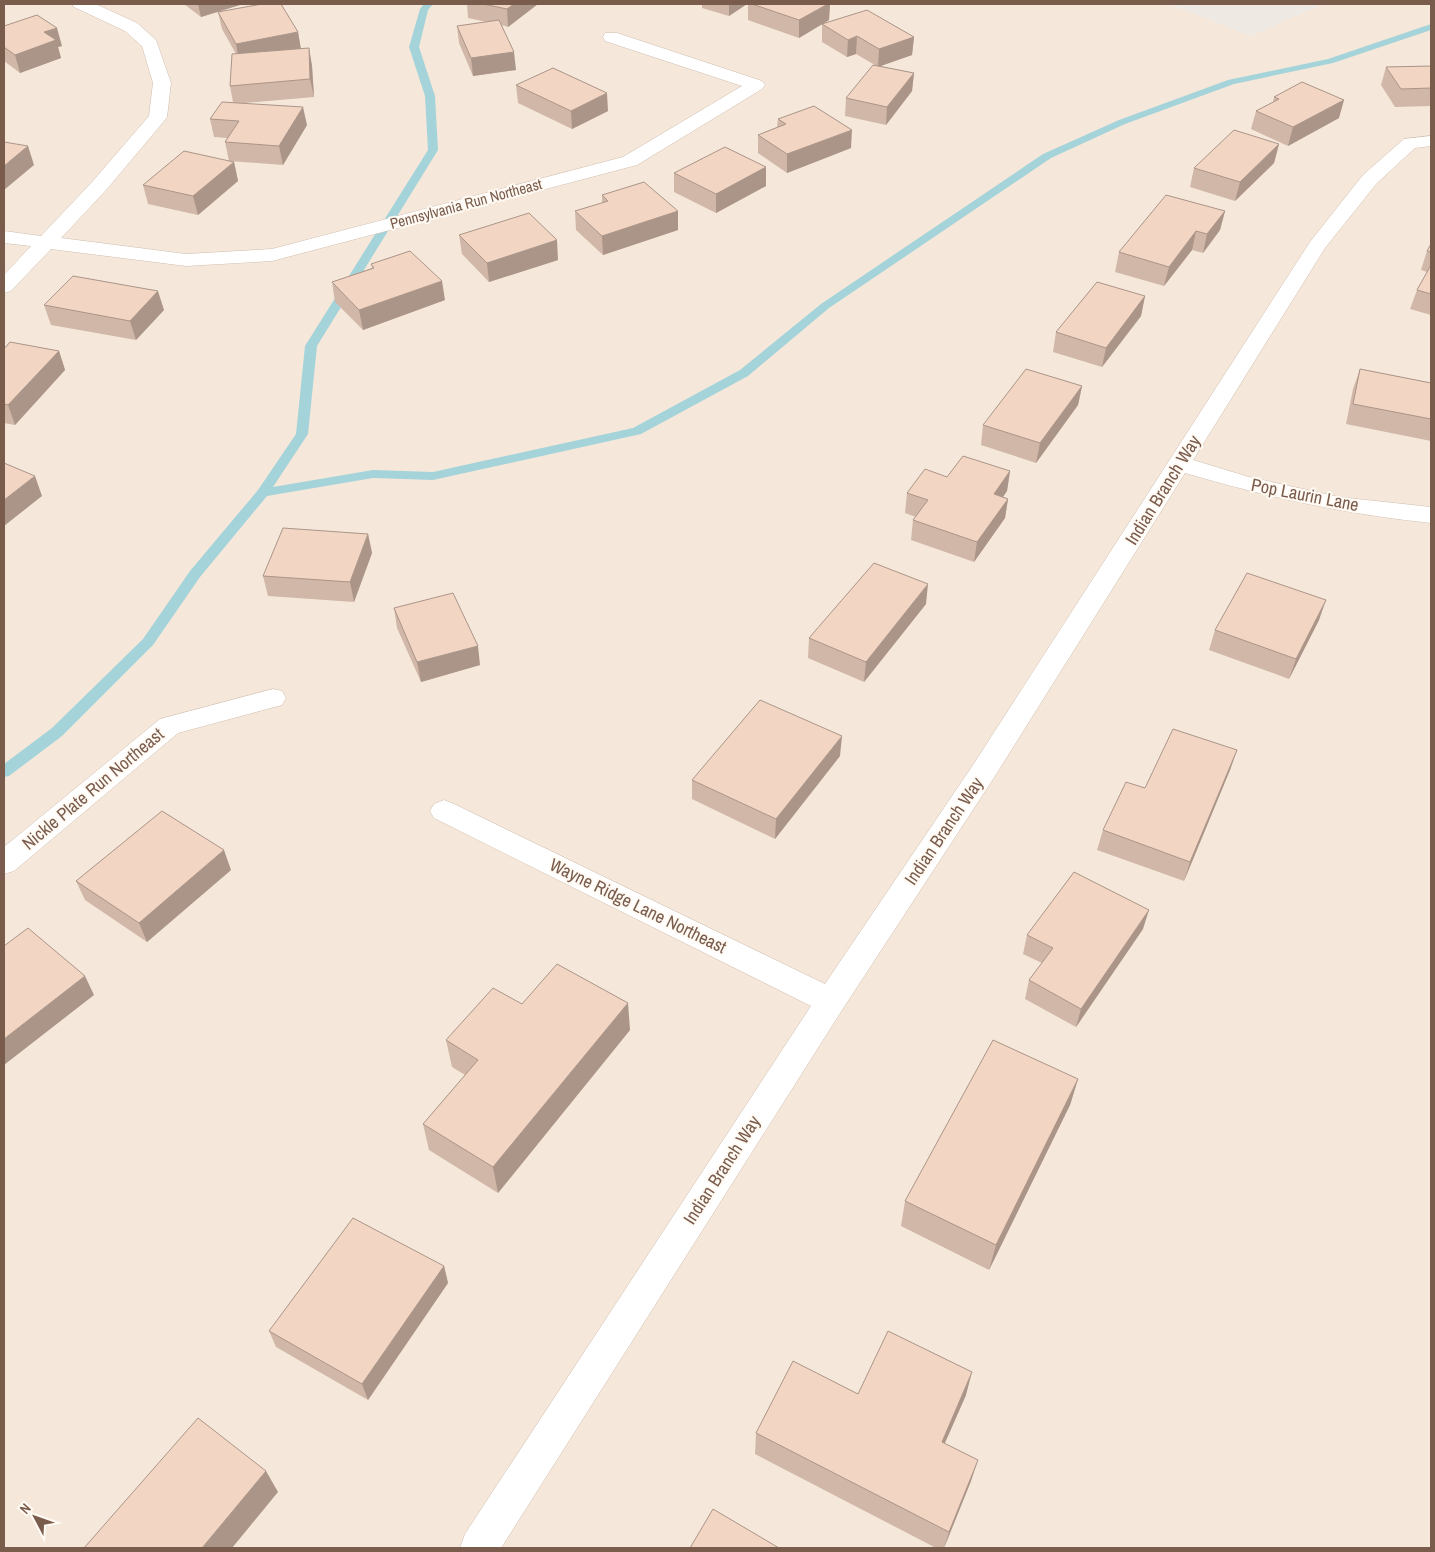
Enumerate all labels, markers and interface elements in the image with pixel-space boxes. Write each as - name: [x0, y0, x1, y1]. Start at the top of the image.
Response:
- street label: Pennsylvania Run Northeast: [388, 173, 545, 234]
- street label: Indian Branch Way: [1119, 430, 1207, 549]
- street label: Pop Laurin Lane: [1249, 472, 1361, 517]
- street label: Nickle Plate Run Northeast: [16, 722, 169, 855]
- street label: Indian Branch Way: [898, 771, 989, 890]
- street label: Wayne Ridge Lane Northeast: [546, 852, 731, 959]
- street label: Indian Branch Way: [677, 1110, 766, 1229]
- north arrow: [10, 1492, 60, 1542]
- text: N: [16, 1499, 35, 1518]

